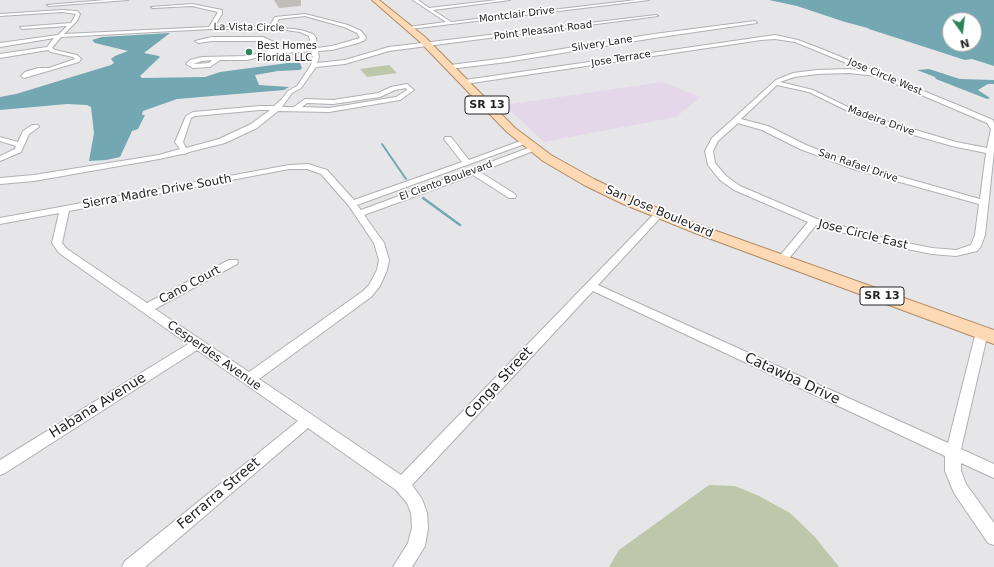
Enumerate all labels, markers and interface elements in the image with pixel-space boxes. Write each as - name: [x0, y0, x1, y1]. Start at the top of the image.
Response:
- street label: Montclair Drive: [478, 4, 556, 26]
- north arrow: [942, 12, 982, 52]
- street label: Point Pleasant Road: [493, 19, 593, 43]
- street label: La Vista Circle: [214, 21, 284, 35]
- street label: Silvery Lane: [571, 33, 633, 55]
- text: N: [959, 36, 971, 51]
- place label: Best Homes Florida LLC: [257, 40, 317, 64]
- marker: Best Homes Florida LLC: [244, 47, 254, 57]
- street label: Jose Terrace: [590, 48, 652, 70]
- street label: Jose Circle West: [846, 56, 924, 98]
- road number: SR 13: [465, 96, 509, 114]
- street label: Madeira Drive: [846, 103, 916, 139]
- street label: San Rafael Drive: [817, 147, 899, 185]
- street label: El Ciento Boulevard: [398, 159, 494, 203]
- street label: Sierra Madre Drive South: [81, 172, 233, 212]
- street label: San Jose Boulevard: [603, 183, 715, 241]
- street label: Jose Circle East: [817, 217, 909, 253]
- street label: Cano Court: [157, 263, 223, 307]
- road number: SR 13: [860, 287, 904, 305]
- street label: Cesperdes Avenue: [164, 318, 264, 394]
- street label: Conga Street: [462, 344, 536, 422]
- street label: Catawba Drive: [742, 350, 842, 408]
- street label: Habana Avenue: [47, 370, 149, 442]
- street label: Ferrarra Street: [174, 455, 264, 533]

